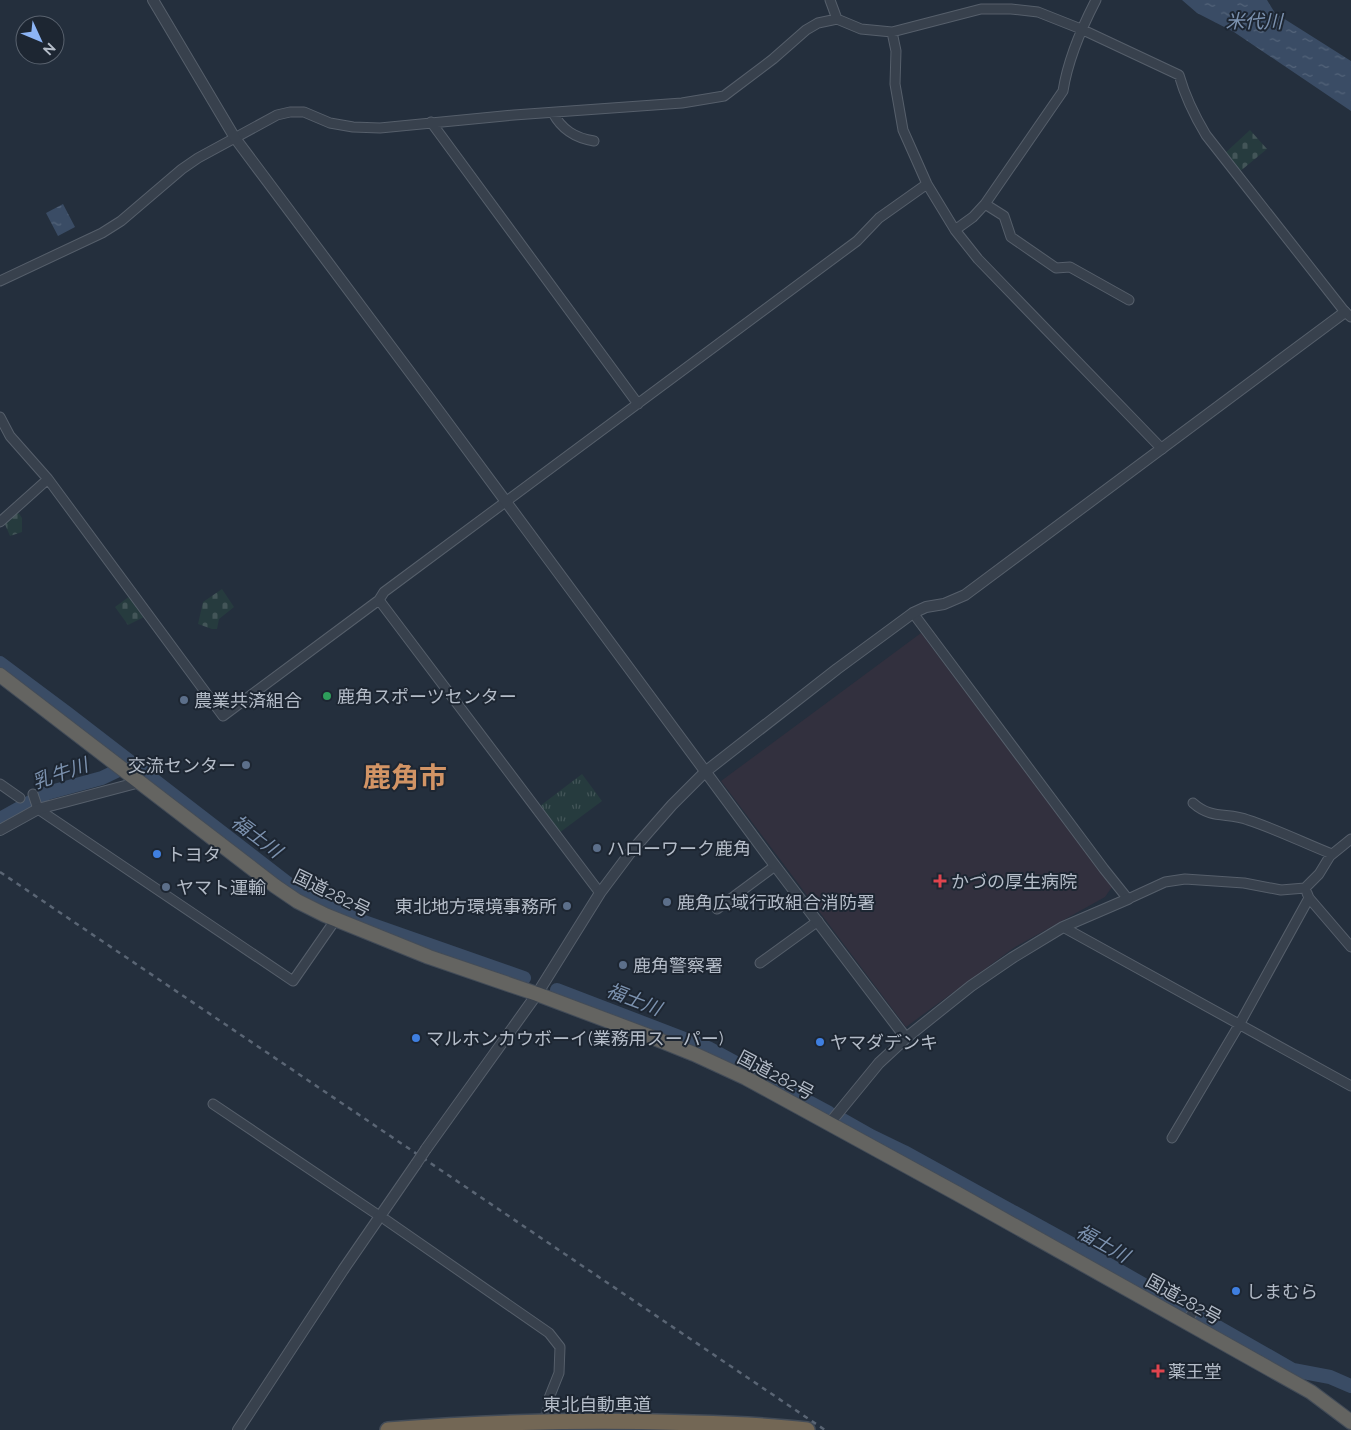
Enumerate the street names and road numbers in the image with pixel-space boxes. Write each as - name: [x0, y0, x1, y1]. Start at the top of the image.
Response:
- street label: 国道282号: [290, 865, 374, 921]
- street label: 国道282号: [734, 1046, 818, 1104]
- street label: 国道282号: [1142, 1270, 1226, 1328]
- street label: 東北自動車道: [543, 1394, 651, 1415]

